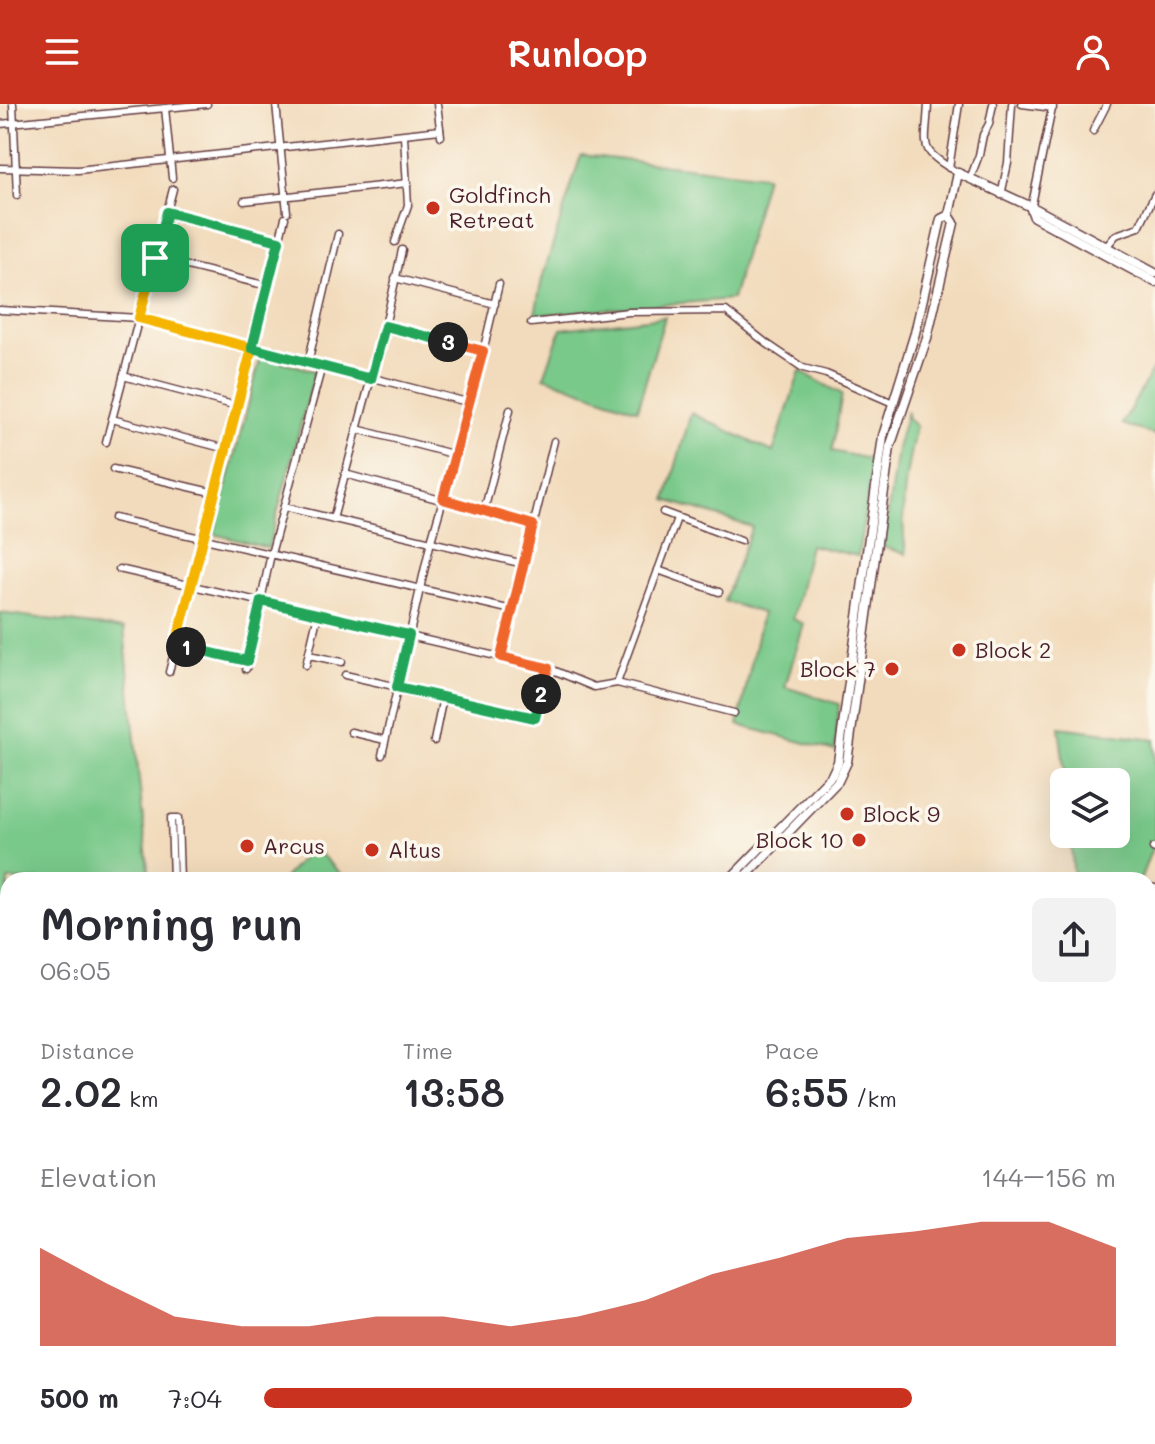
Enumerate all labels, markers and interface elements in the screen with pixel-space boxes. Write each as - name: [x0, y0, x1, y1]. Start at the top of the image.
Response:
- text: Runloop: [507, 29, 648, 76]
- icon: menu: [40, 30, 84, 74]
- icon: person: [1071, 30, 1115, 74]
- place label: Goldfinch Retreat: [449, 180, 551, 234]
- marker: Goldfinch Retreat: [424, 199, 442, 217]
- pin: [121, 224, 189, 292]
- icon: arrive: [133, 236, 177, 280]
- pin: 3: [428, 322, 468, 362]
- text: 3: [441, 327, 455, 356]
- pin: 1: [166, 627, 206, 667]
- text: 1: [181, 632, 191, 661]
- place label: Block 2: [975, 635, 1051, 664]
- marker: Block 2: [950, 641, 968, 659]
- place label: Block 7: [800, 654, 876, 683]
- marker: Block 7: [883, 660, 901, 678]
- pin: 2: [521, 674, 561, 714]
- text: 2: [535, 679, 547, 708]
- map controls: [1050, 768, 1130, 848]
- button: layers: [1050, 768, 1130, 848]
- place label: Block 9: [863, 799, 940, 828]
- marker: Block 9: [838, 805, 856, 823]
- place label: Block 10: [756, 825, 843, 854]
- place label: Arcus: [263, 831, 325, 860]
- marker: Block 10: [850, 831, 868, 849]
- place label: Altus: [388, 835, 441, 864]
- marker: Arcus: [238, 837, 256, 855]
- marker: Altus: [363, 841, 381, 859]
- text: Morning run: [40, 894, 303, 951]
- button: share: [1032, 898, 1116, 982]
- text: 06:05: [40, 953, 111, 987]
- text: Distance: [40, 1036, 135, 1065]
- text: Time: [403, 1036, 453, 1065]
- text: Pace: [765, 1036, 819, 1065]
- text: 2.02: [40, 1065, 122, 1117]
- text: 13:58: [403, 1065, 505, 1117]
- text: 6:55: [765, 1065, 849, 1117]
- text: km: [122, 1084, 158, 1113]
- text: /km: [849, 1084, 897, 1113]
- text: Elevation: [40, 1160, 157, 1194]
- text: 144–156 m: [981, 1160, 1116, 1194]
- text: 500 m: [40, 1381, 119, 1415]
- text: 7:04: [168, 1381, 222, 1415]

